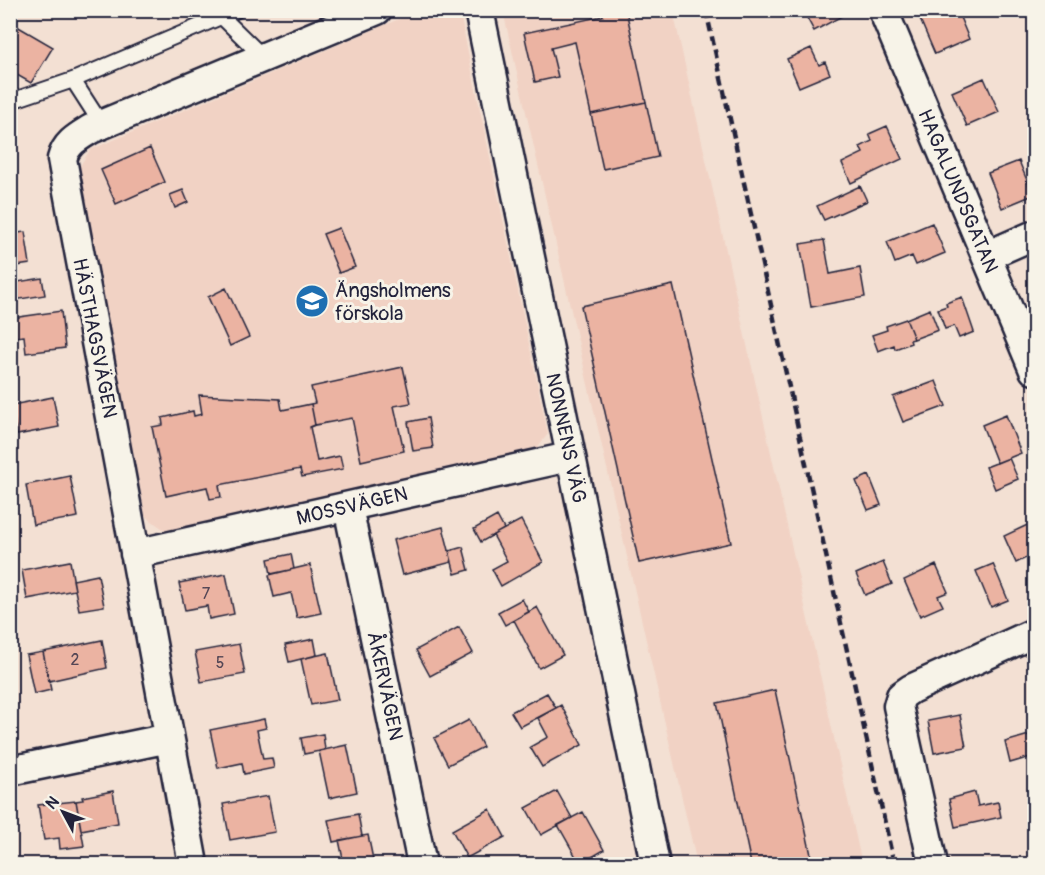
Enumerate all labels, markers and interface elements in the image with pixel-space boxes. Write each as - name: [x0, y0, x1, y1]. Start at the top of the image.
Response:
- street label: HAGALUNDSGATAN: [912, 105, 1004, 277]
- street label: HÄSTHAGSVÄGEN: [67, 256, 123, 420]
- place label: Ängsholmens förskola: [335, 278, 451, 326]
- school or university icon: Ängsholmens förskola: [294, 283, 330, 319]
- street label: NONNENS VÄG: [540, 371, 592, 505]
- street label: MOSSVÄGEN: [294, 481, 410, 531]
- house number: 7: [202, 584, 211, 604]
- street label: ÅKERVÄGEN: [361, 629, 410, 743]
- house number: 2: [71, 650, 80, 670]
- house number: 5: [216, 653, 224, 673]
- north arrow: [33, 782, 93, 842]
- text: N: [41, 792, 64, 813]

